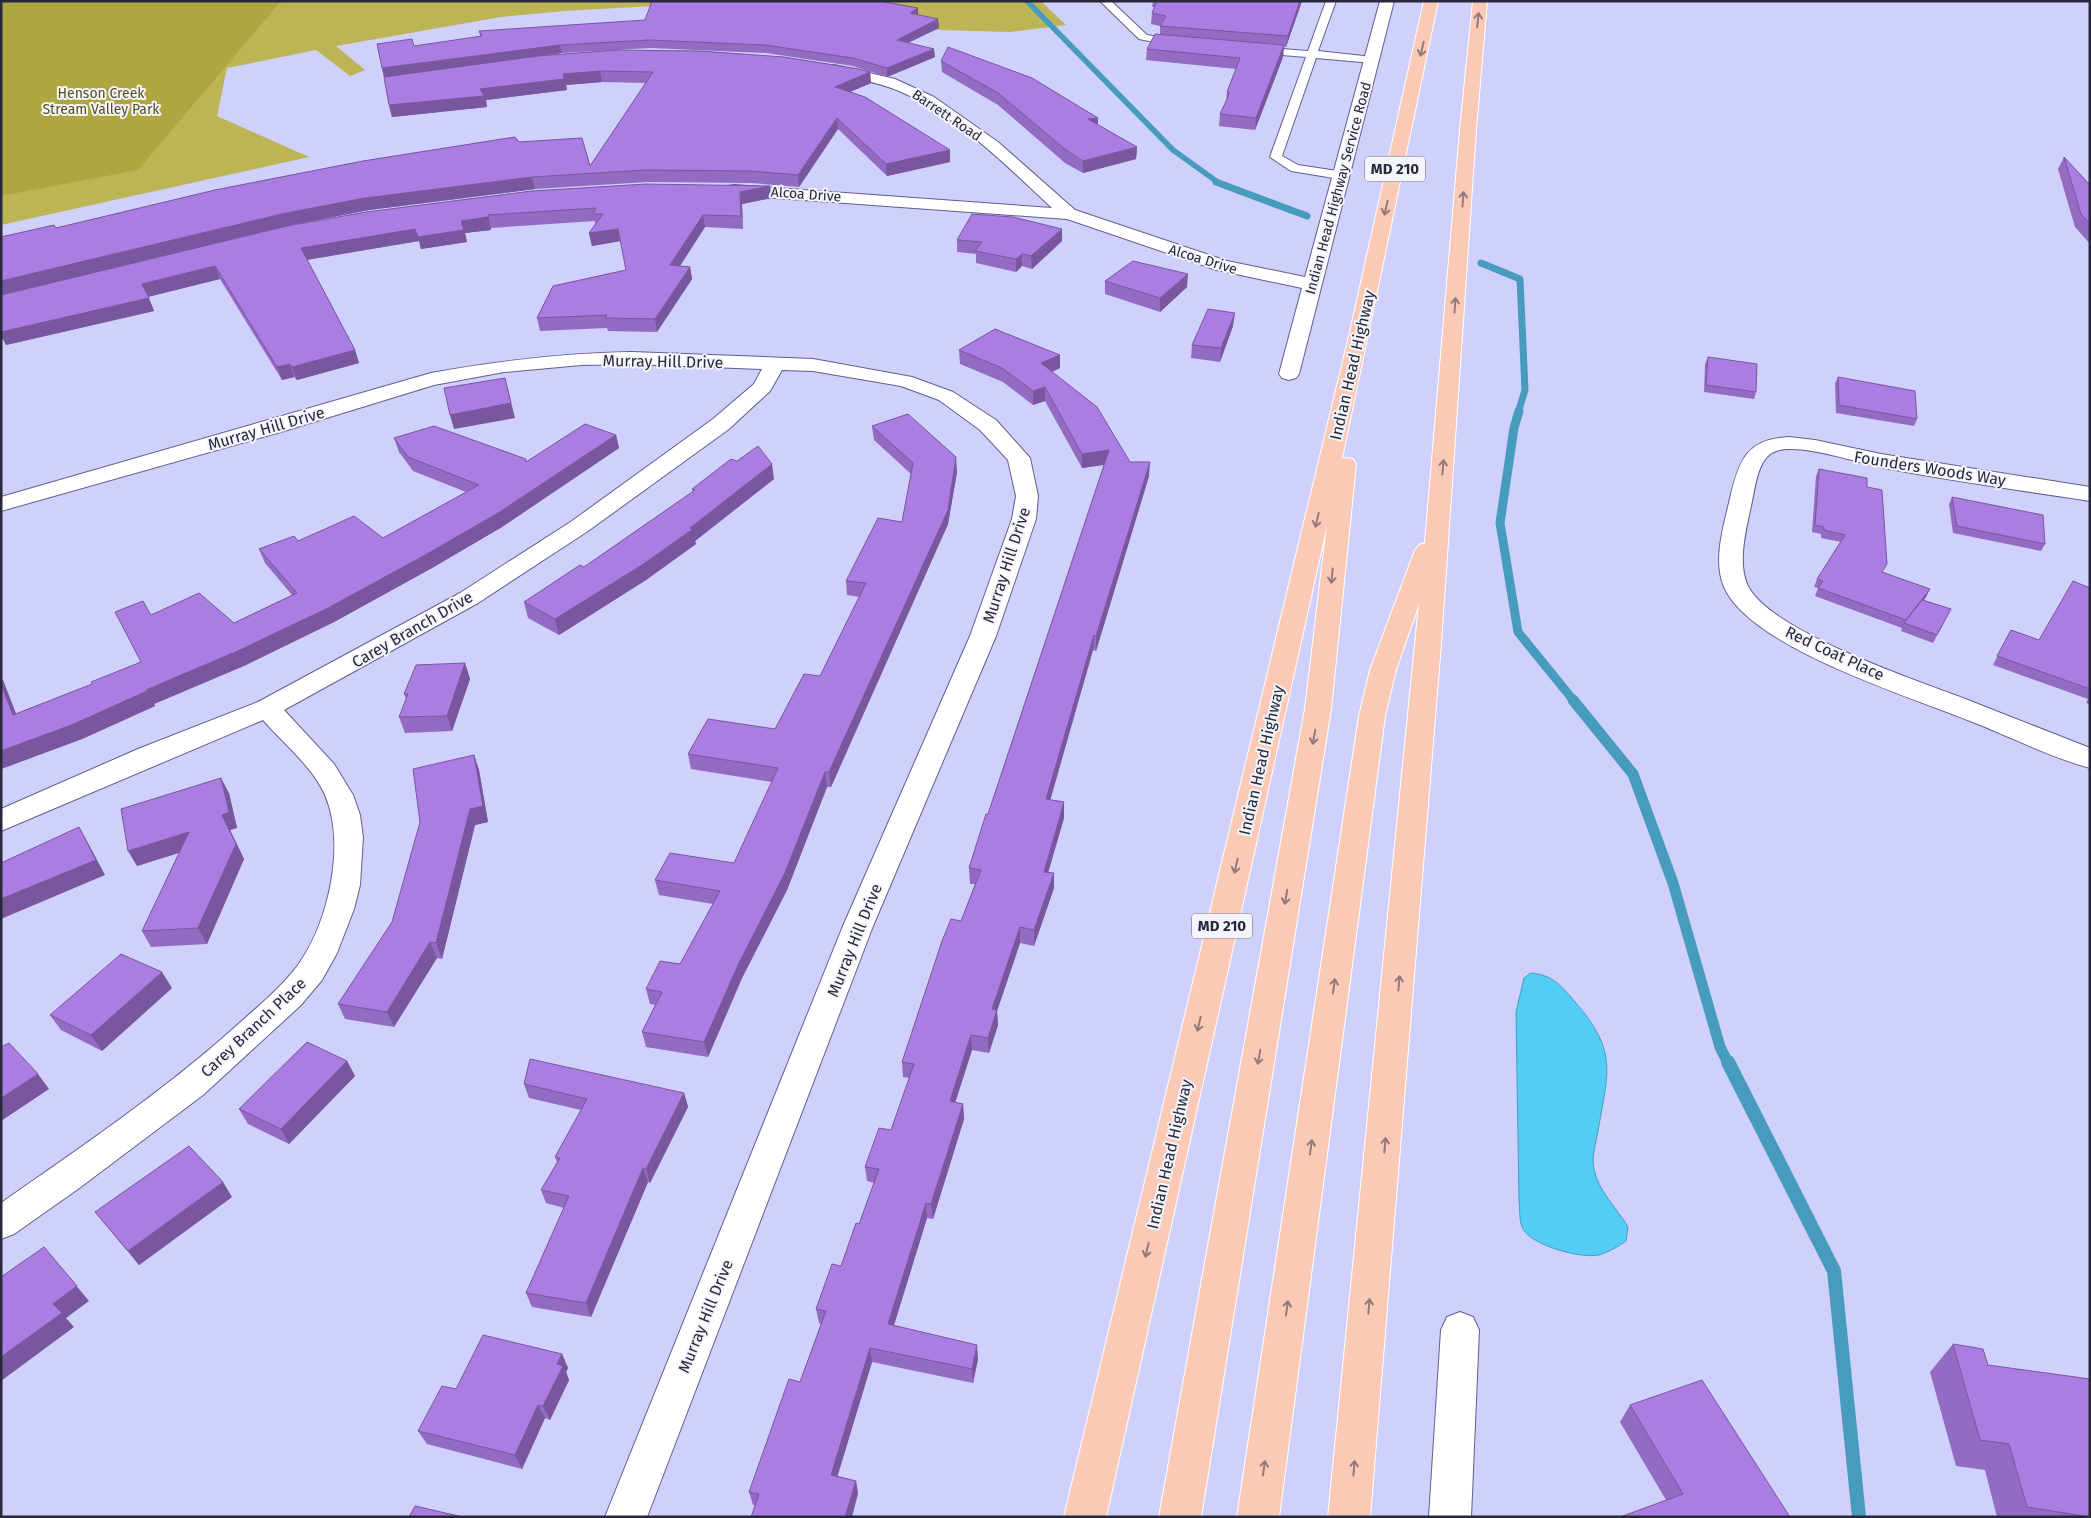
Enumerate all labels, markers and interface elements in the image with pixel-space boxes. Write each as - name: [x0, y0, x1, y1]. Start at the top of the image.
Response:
- one-way arrow: [1473, 12, 1483, 28]
- one-way arrow: [1417, 41, 1426, 57]
- street label: Indian Head Highway Service Road: [1302, 80, 1375, 296]
- park label: Henson Creek Stream Valley Park: [42, 85, 160, 118]
- street label: Barrett Road: [909, 86, 985, 145]
- road number: MD 210: [1365, 156, 1425, 182]
- street label: Alcoa Drive: [770, 184, 842, 205]
- one-way arrow: [1458, 192, 1467, 208]
- one-way arrow: [1381, 199, 1390, 215]
- street label: Alcoa Drive: [1167, 241, 1239, 278]
- street label: Indian Head Highway: [1326, 288, 1379, 442]
- one-way arrow: [1451, 298, 1460, 314]
- street label: Murray Hill Drive: [603, 351, 723, 372]
- street label: Murray Hill Drive: [206, 403, 327, 454]
- street label: Founders Woods Way: [1853, 447, 2007, 490]
- one-way arrow: [1438, 460, 1448, 476]
- street label: Murray Hill Drive: [979, 505, 1034, 625]
- one-way arrow: [1312, 511, 1321, 527]
- one-way arrow: [1327, 567, 1337, 583]
- street label: Carey Branch Drive: [349, 587, 476, 672]
- street label: Red Coat Place: [1782, 622, 1887, 685]
- street label: Indian Head Highway: [1235, 683, 1288, 837]
- one-way arrow: [1308, 729, 1318, 745]
- one-way arrow: [1231, 857, 1240, 873]
- street label: Murray Hill Drive: [823, 881, 886, 1000]
- one-way arrow: [1281, 889, 1291, 905]
- road number: MD 210: [1192, 914, 1252, 938]
- street label: Carey Branch Place: [197, 974, 310, 1081]
- one-way arrow: [1395, 975, 1404, 991]
- one-way arrow: [1329, 978, 1339, 994]
- one-way arrow: [1194, 1015, 1203, 1031]
- one-way arrow: [1254, 1049, 1264, 1065]
- street label: Indian Head Highway: [1143, 1077, 1196, 1231]
- one-way arrow: [1380, 1137, 1390, 1153]
- one-way arrow: [1306, 1139, 1316, 1155]
- one-way arrow: [1142, 1242, 1151, 1258]
- street label: Murray Hill Drive: [674, 1257, 737, 1376]
- one-way arrow: [1365, 1299, 1374, 1315]
- one-way arrow: [1283, 1300, 1293, 1316]
- one-way arrow: [1260, 1461, 1270, 1477]
- one-way arrow: [1349, 1461, 1359, 1477]

